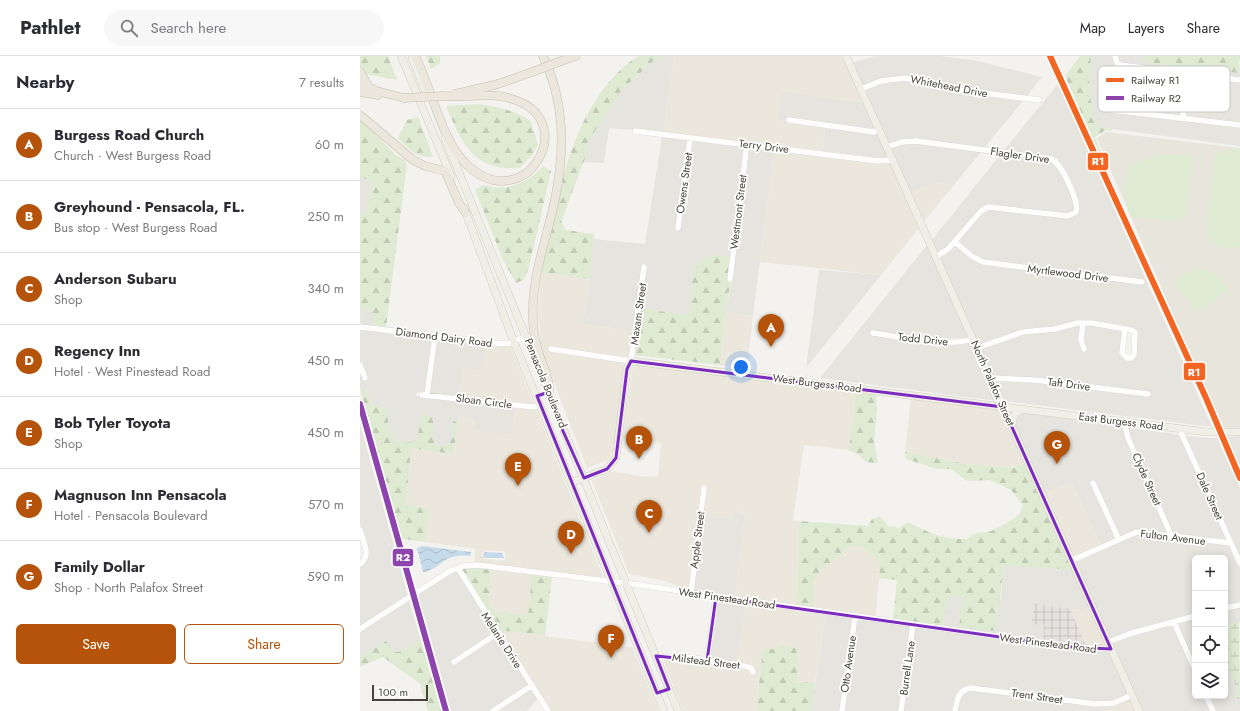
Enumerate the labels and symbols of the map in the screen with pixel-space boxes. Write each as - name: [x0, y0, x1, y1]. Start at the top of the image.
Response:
- legend: [1098, 66, 1230, 112]
- street label: Whitehead Drive: [909, 71, 989, 101]
- text: Railway R1: [1131, 72, 1180, 88]
- text: Railway R2: [1131, 90, 1181, 106]
- street label: Terry Drive: [738, 135, 790, 157]
- street label: Flagler Drive: [990, 143, 1051, 167]
- street label: Owens Street: [672, 151, 696, 215]
- line badge: R1: [1087, 152, 1109, 171]
- text: R1: [1092, 153, 1104, 169]
- street label: Westmont Street: [725, 173, 751, 250]
- street label: Myrtlewood Drive: [1027, 260, 1110, 286]
- street label: Maxam Street: [626, 282, 650, 346]
- pin: A: [758, 314, 784, 347]
- street label: Diamond Dairy Road: [395, 323, 493, 351]
- street label: Todd Drive: [897, 328, 949, 350]
- street label: Pensacola Boulevard: [521, 336, 571, 430]
- street label: North Palafox Street: [967, 338, 1019, 429]
- your location: [731, 357, 751, 377]
- line badge: R1: [1183, 362, 1206, 381]
- text: R1: [1188, 364, 1200, 380]
- street label: West Burgess Road: [772, 370, 862, 396]
- street label: Taft Drive: [1047, 373, 1092, 395]
- street label: Sloan Circle: [455, 390, 513, 412]
- street label: East Burgess Road: [1078, 408, 1164, 434]
- pin: B: [626, 426, 652, 459]
- pin: G: [1044, 431, 1070, 464]
- street label: Clyde Street: [1128, 450, 1166, 508]
- pin: E: [505, 453, 531, 486]
- street label: Dale Street: [1192, 470, 1228, 523]
- pin: C: [636, 500, 662, 533]
- street label: Apple Street: [686, 510, 708, 570]
- pin: D: [558, 521, 584, 554]
- street label: Fulton Avenue: [1139, 525, 1207, 549]
- line badge: R2: [392, 548, 414, 567]
- text: R2: [396, 549, 410, 565]
- street label: West Pinestead Road: [678, 583, 776, 613]
- street label: Melanie Drive: [478, 609, 526, 672]
- pin: F: [598, 625, 624, 658]
- street label: West Pinestead Road: [999, 629, 1097, 657]
- street label: Otto Avenue: [836, 634, 860, 694]
- street label: Burrell Lane: [895, 639, 919, 696]
- street label: Milstead Street: [671, 649, 741, 673]
- scale bar: [372, 683, 428, 702]
- street label: Trent Street: [1010, 684, 1064, 708]

